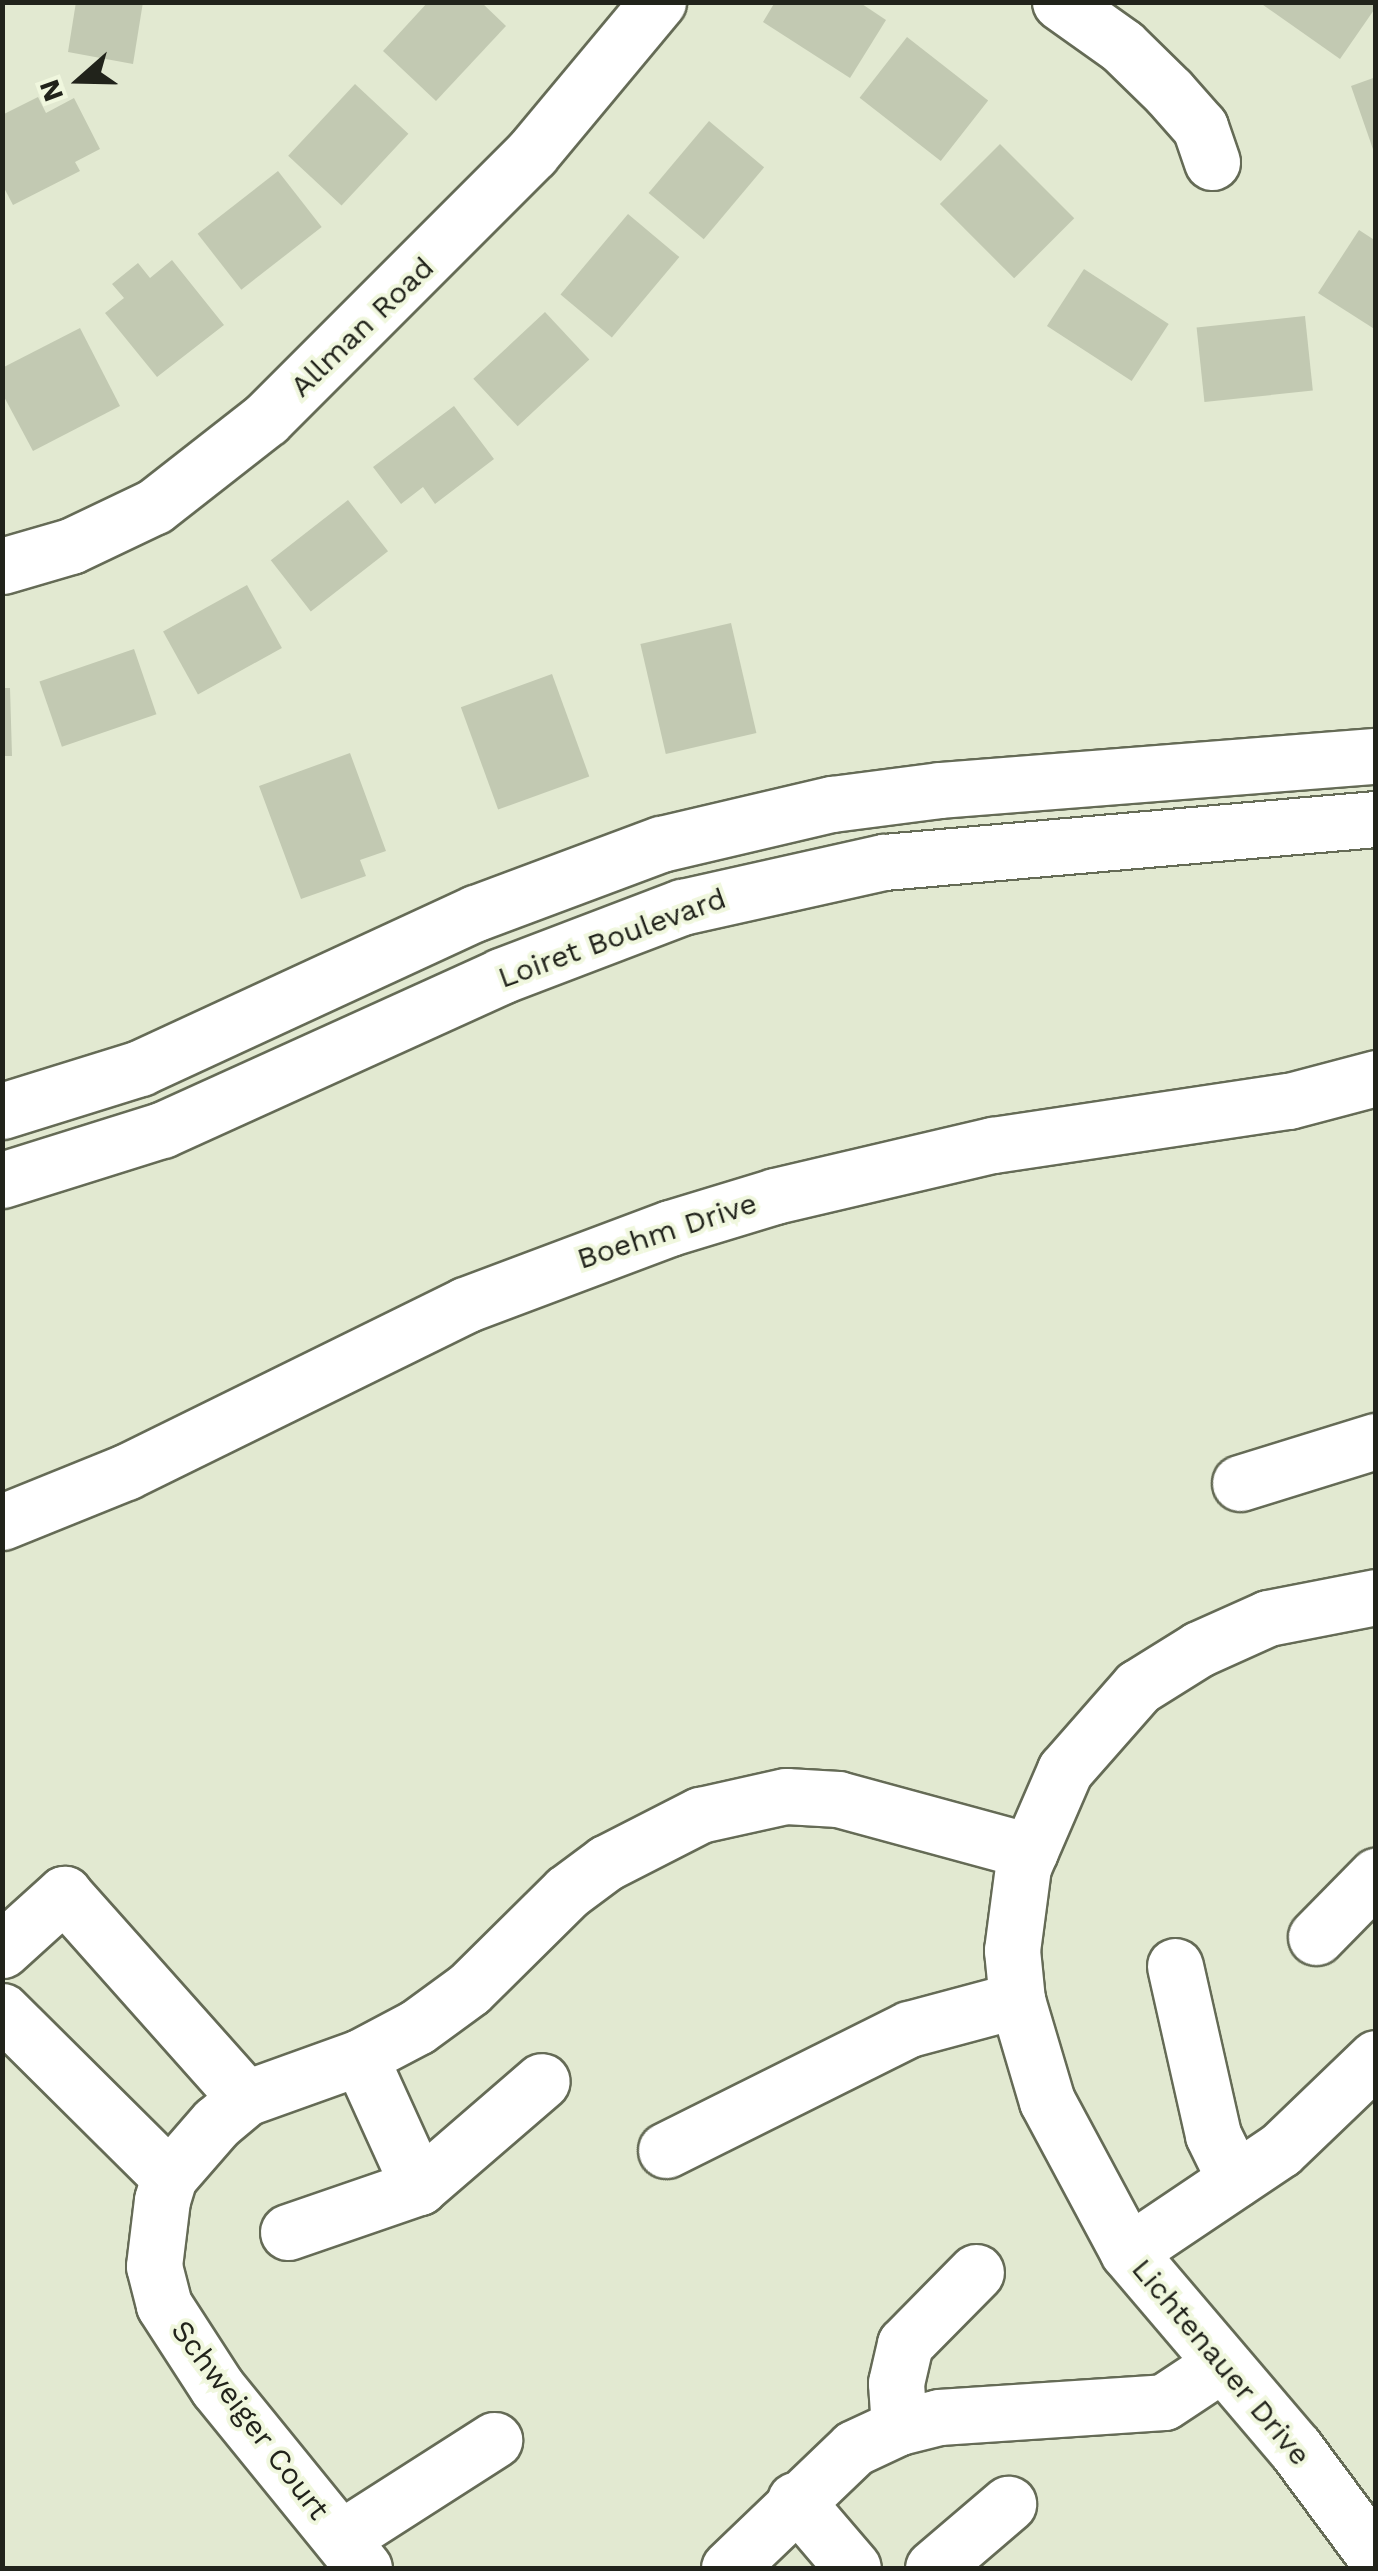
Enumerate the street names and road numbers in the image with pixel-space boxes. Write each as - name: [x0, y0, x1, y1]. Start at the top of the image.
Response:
- street label: Allman Road: [283, 250, 441, 404]
- street label: Loiret Boulevard: [493, 880, 731, 996]
- street label: Boehm Drive: [573, 1185, 761, 1277]
- street label: Lichtenauer Drive: [1124, 2251, 1318, 2473]
- street label: Schweiger Court: [163, 2313, 337, 2527]

